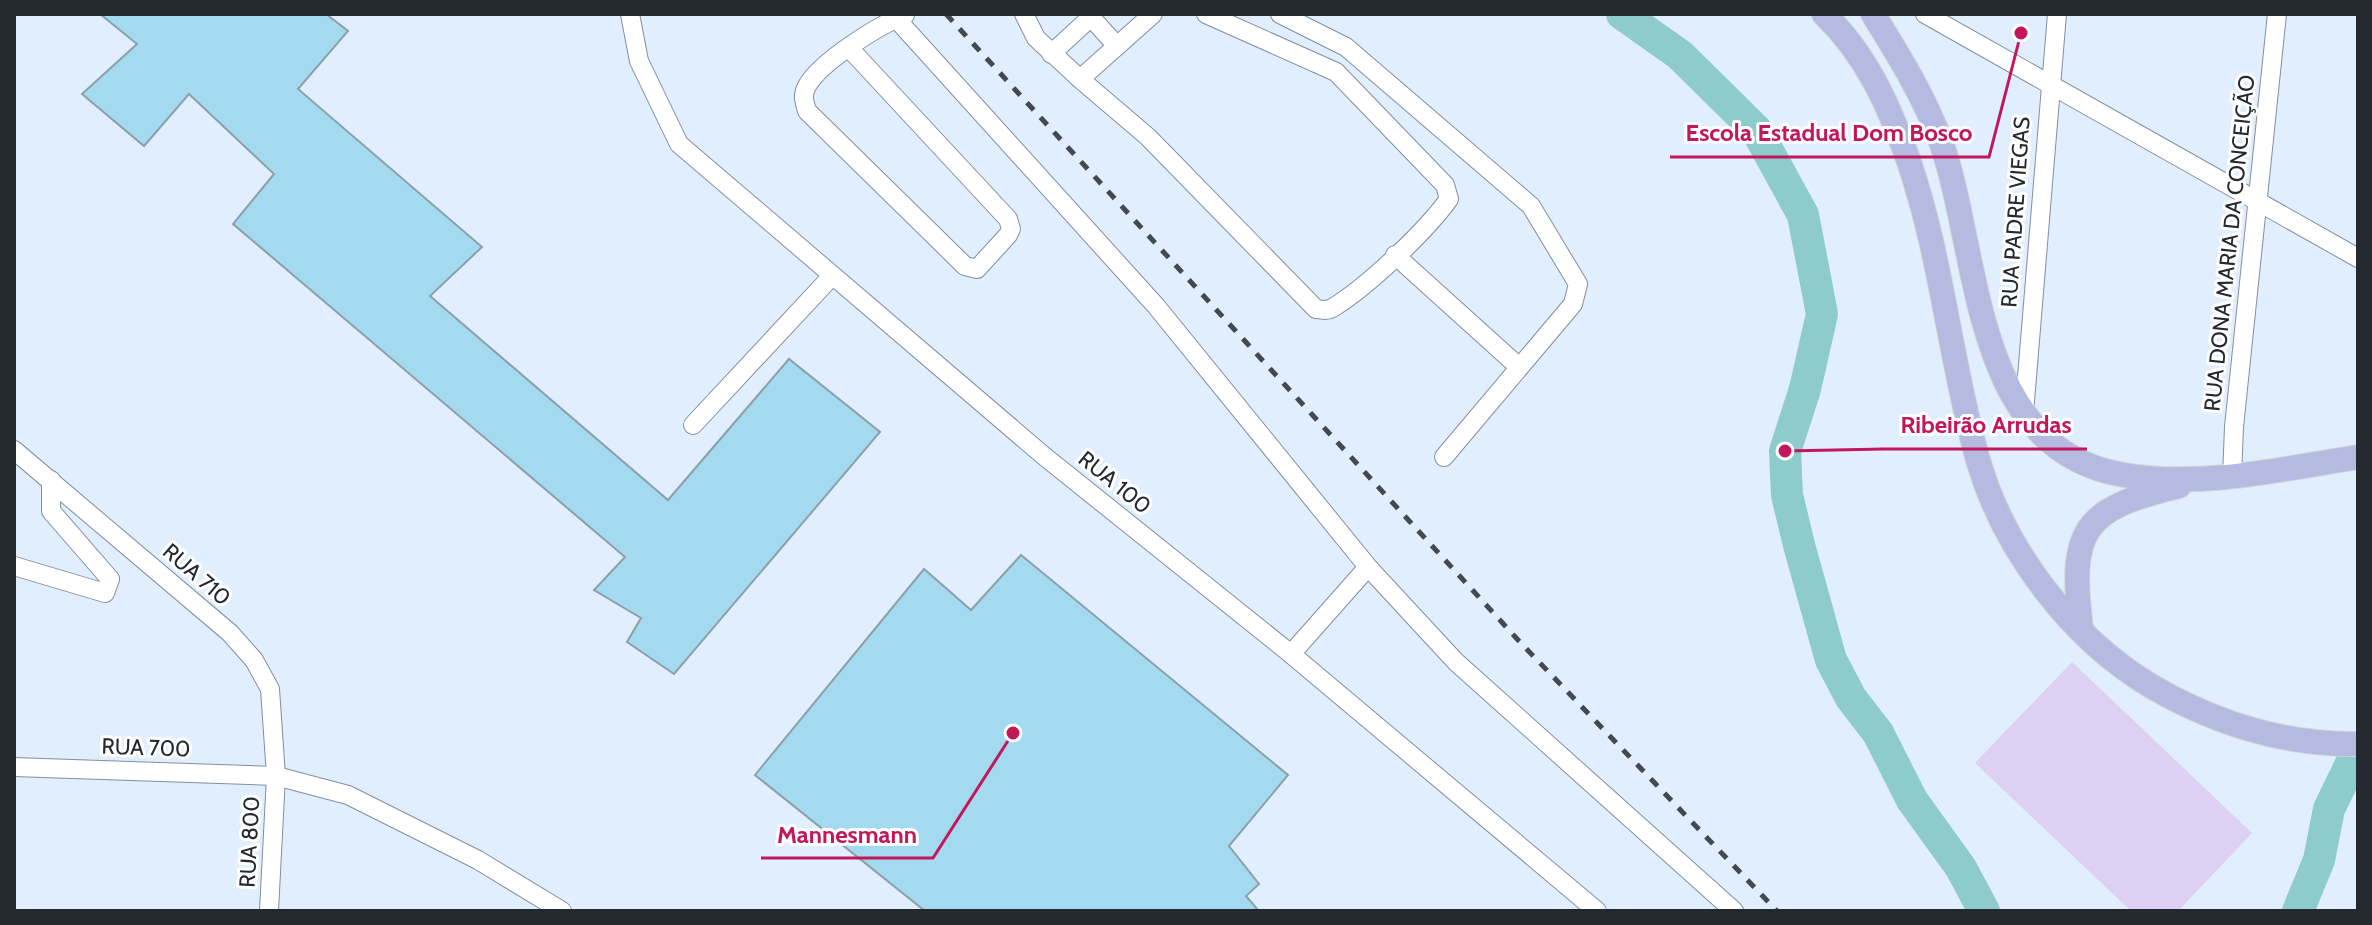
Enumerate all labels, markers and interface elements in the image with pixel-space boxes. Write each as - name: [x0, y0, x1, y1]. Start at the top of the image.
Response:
- street label: RUA DONA MARIA DA CONCEIÇÃO: [2198, 73, 2261, 413]
- callout: Escola Estadual Dom Bosco: [1670, 109, 1989, 157]
- street label: RUA PADRE VIEGAS: [1995, 116, 2036, 308]
- text: Escola Estadual Dom Bosco: [1686, 118, 1973, 147]
- callout: Ribeirão Arrudas: [1884, 401, 2087, 449]
- text: Ribeirão Arrudas: [1900, 410, 2072, 439]
- street label: RUA 100: [1073, 445, 1156, 520]
- street label: RUA 710: [157, 538, 236, 611]
- street label: RUA 700: [101, 732, 191, 763]
- street label: RUA 800: [234, 796, 265, 888]
- callout: Mannesmann: [761, 810, 933, 858]
- text: Mannesmann: [777, 820, 917, 849]

